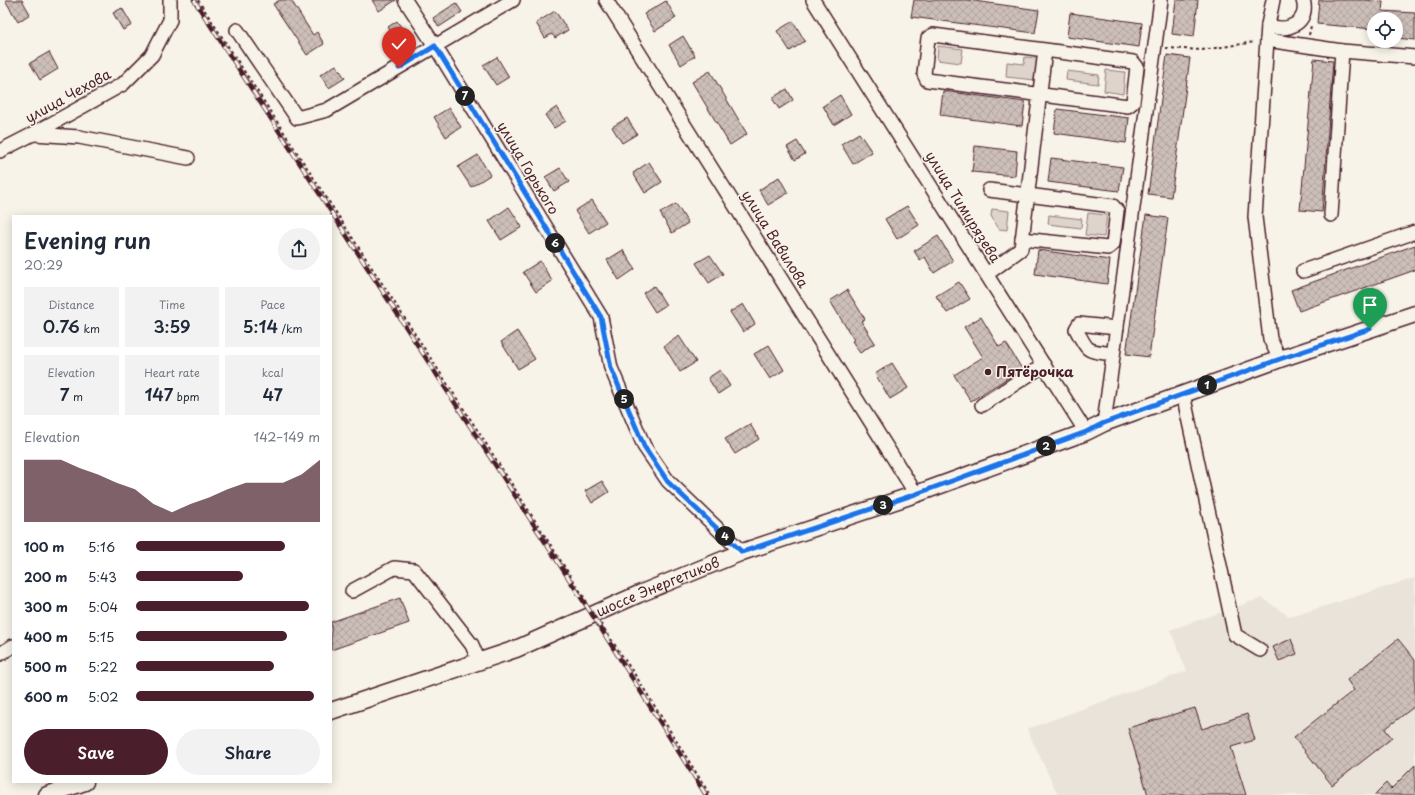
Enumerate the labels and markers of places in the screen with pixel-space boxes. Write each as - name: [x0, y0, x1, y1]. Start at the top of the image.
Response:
- pin: [382, 27, 416, 68]
- pin: 7: [455, 86, 475, 106]
- pin: 6: [545, 233, 565, 253]
- pin: [1353, 288, 1387, 329]
- place label: Пятёрочка: [996, 361, 1074, 382]
- marker: Пятёрочка: [983, 367, 993, 377]
- pin: 1: [1197, 375, 1217, 395]
- pin: 5: [614, 389, 634, 409]
- pin: 2: [1036, 436, 1056, 456]
- pin: 3: [873, 495, 893, 515]
- pin: 4: [715, 526, 735, 546]

